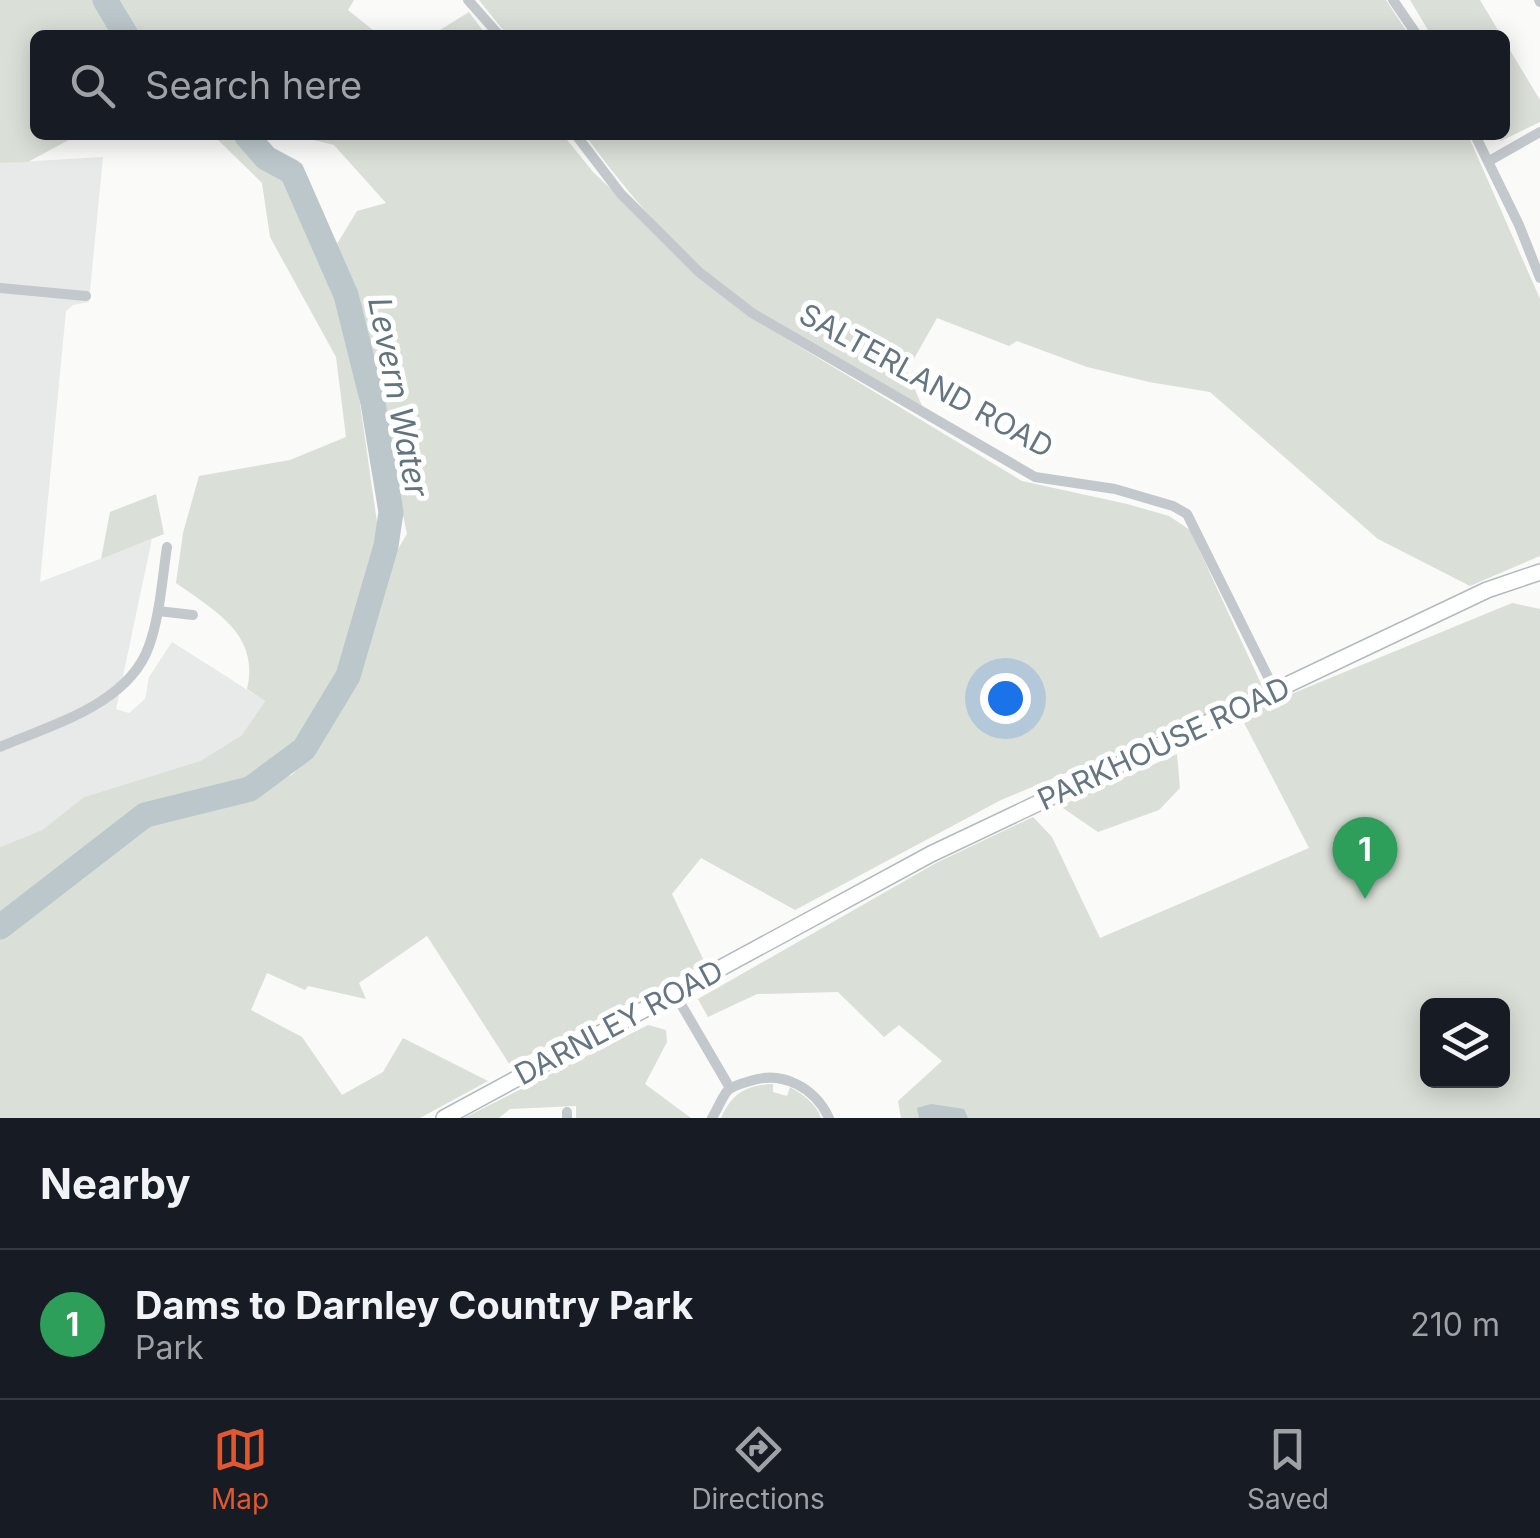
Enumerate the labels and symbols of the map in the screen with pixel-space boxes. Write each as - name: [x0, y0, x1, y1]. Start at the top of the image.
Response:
- water label: Levern Water: [360, 294, 437, 501]
- street label: SALTERLAND ROAD: [793, 295, 1060, 465]
- street label: PARKHOUSE ROAD: [1032, 669, 1295, 817]
- your location: [980, 673, 1031, 724]
- pin: 1: [1332, 816, 1398, 899]
- street label: DARNLEY ROAD: [508, 952, 729, 1092]

